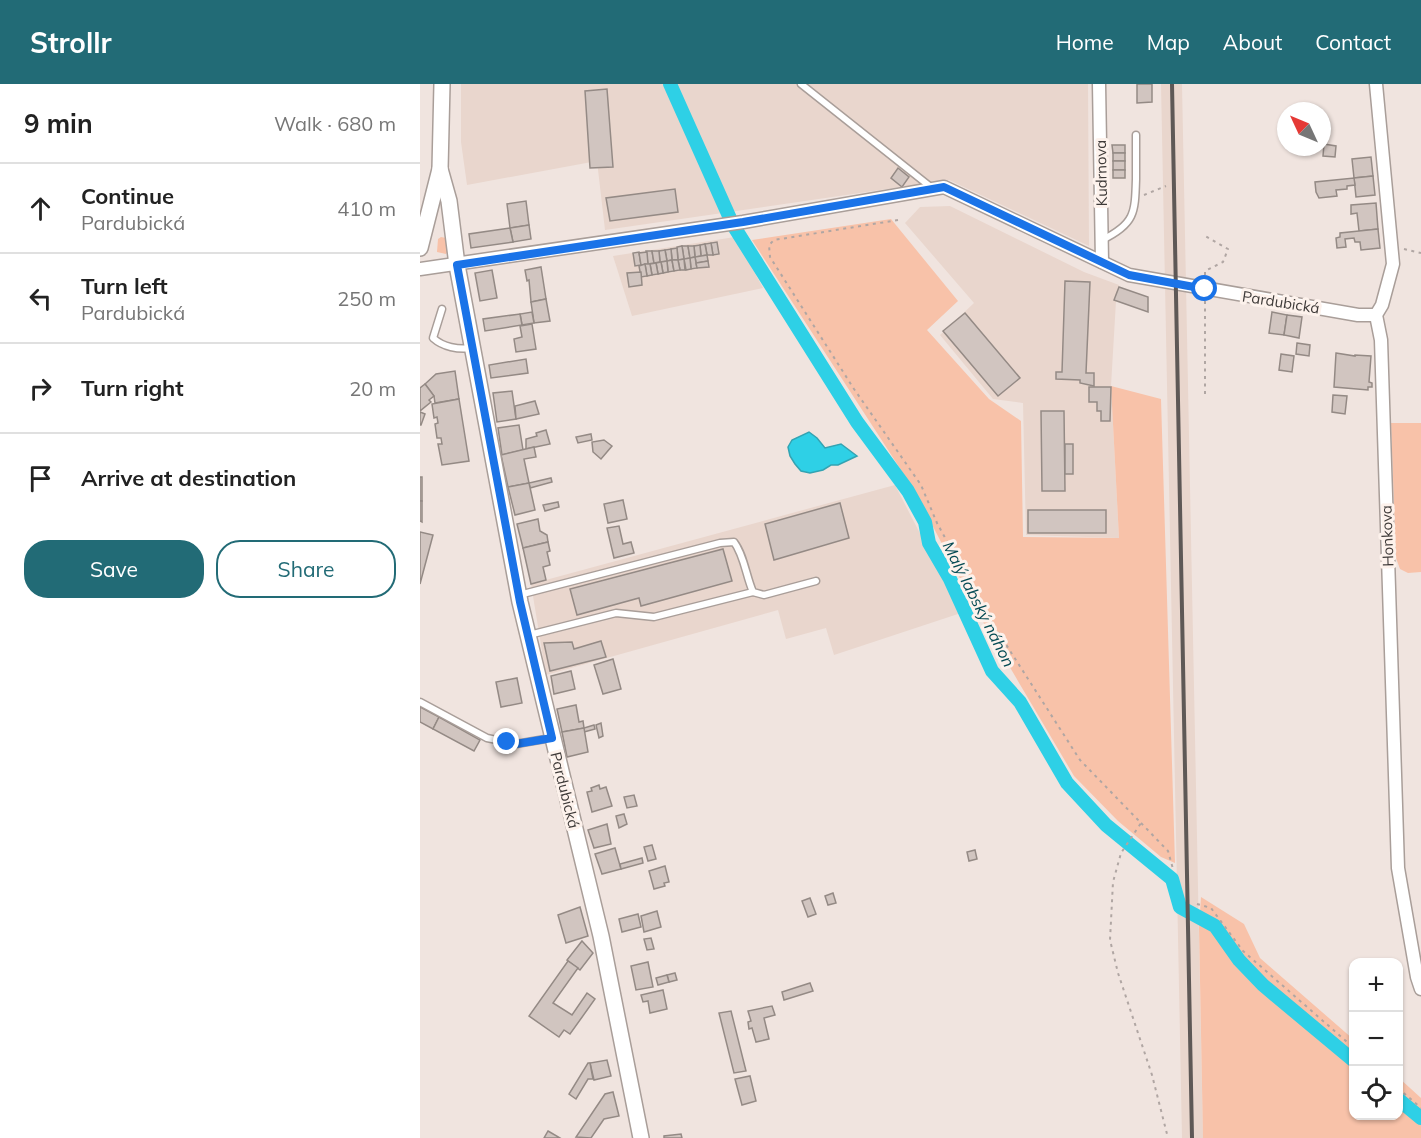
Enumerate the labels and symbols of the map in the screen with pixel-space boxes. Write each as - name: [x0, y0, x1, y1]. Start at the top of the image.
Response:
- north arrow: [1277, 102, 1331, 156]
- street label: Kudrnova: [1091, 140, 1111, 206]
- route start: [1191, 275, 1217, 301]
- street label: Pardubická: [1241, 287, 1321, 317]
- street label: Honkova: [1376, 505, 1398, 567]
- water label: Malý labský náhon: [939, 538, 1019, 670]
- route end: [493, 728, 519, 754]
- street label: Pardubická: [546, 750, 584, 830]

